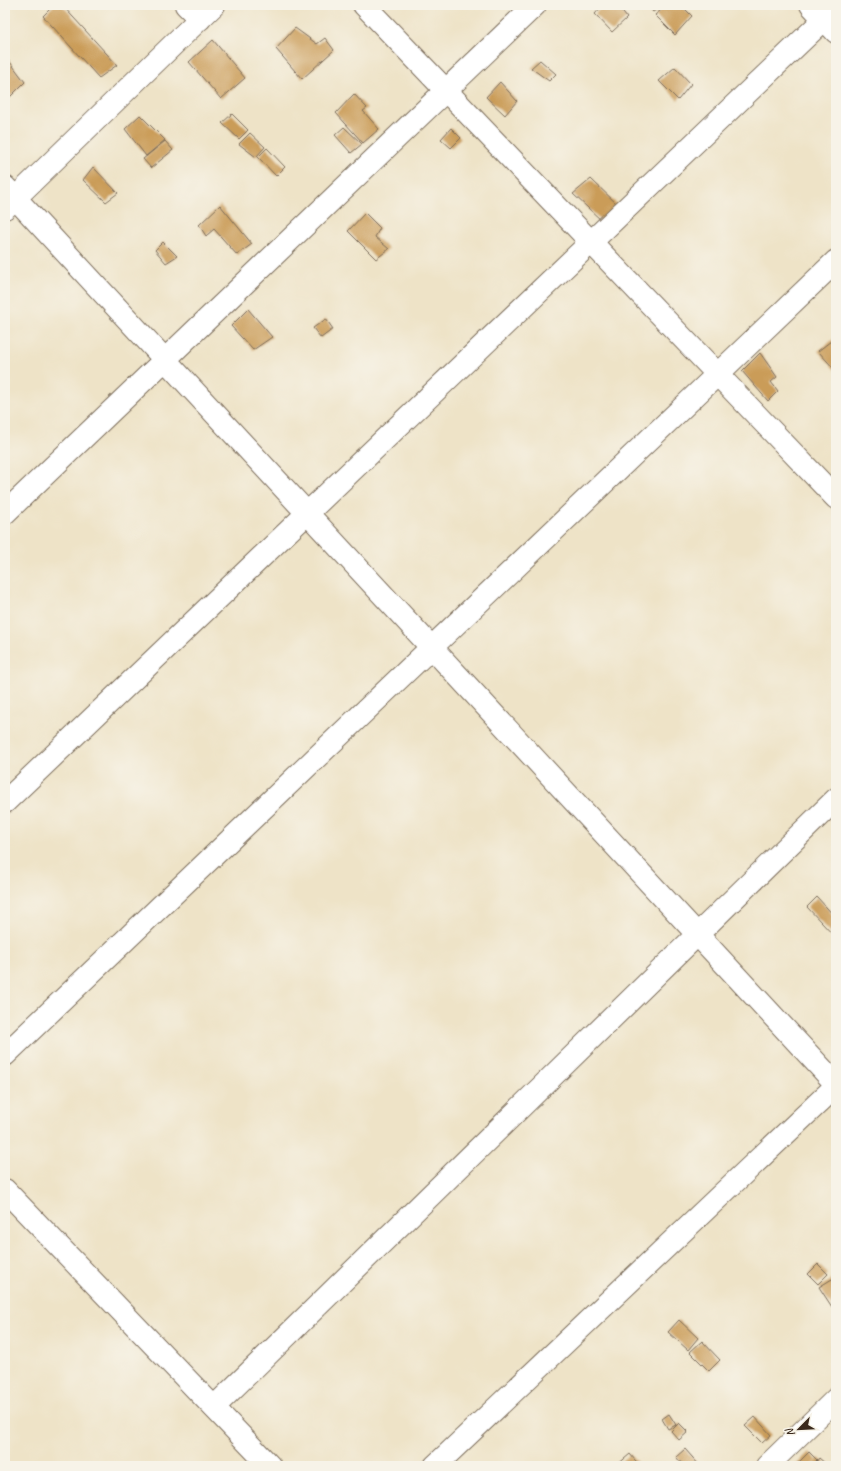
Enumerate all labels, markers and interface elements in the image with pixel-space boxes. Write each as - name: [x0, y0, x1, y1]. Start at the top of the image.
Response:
- north arrow: [779, 1409, 819, 1449]
- text: N: [781, 1425, 798, 1439]

